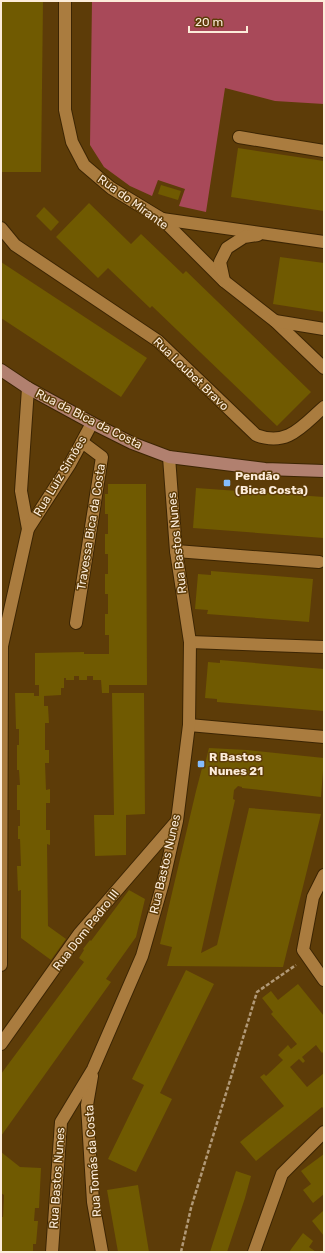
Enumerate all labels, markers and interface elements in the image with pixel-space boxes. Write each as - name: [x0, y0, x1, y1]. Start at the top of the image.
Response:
- scale bar: [189, 8, 247, 34]
- text: 20 m: [195, 15, 223, 29]
- street label: Rua do Mirante: [95, 172, 171, 232]
- street label: Rua Loubet Bravo: [150, 335, 232, 414]
- street label: Rua da Bica da Costa: [33, 386, 145, 452]
- street label: Rua Luiz Simões: [31, 433, 89, 519]
- street label: Travessa Bica da Costa: [74, 463, 108, 591]
- place label: Pendão (Bica Costa): [235, 469, 308, 497]
- marker: Pendão (Bica Costa): [222, 478, 232, 488]
- street label: Rua Bastos Nunes: [165, 492, 189, 594]
- place label: R Bastos Nunes 21: [209, 750, 263, 778]
- marker: R Bastos Nunes 21: [196, 759, 206, 769]
- street label: Rua Bastos Nunes: [147, 813, 183, 915]
- street label: Rua Dom Pedro III: [50, 887, 122, 973]
- street label: Rua Tomás da Costa: [82, 1104, 104, 1218]
- street label: Rua Bastos Nunes: [46, 1127, 68, 1229]

